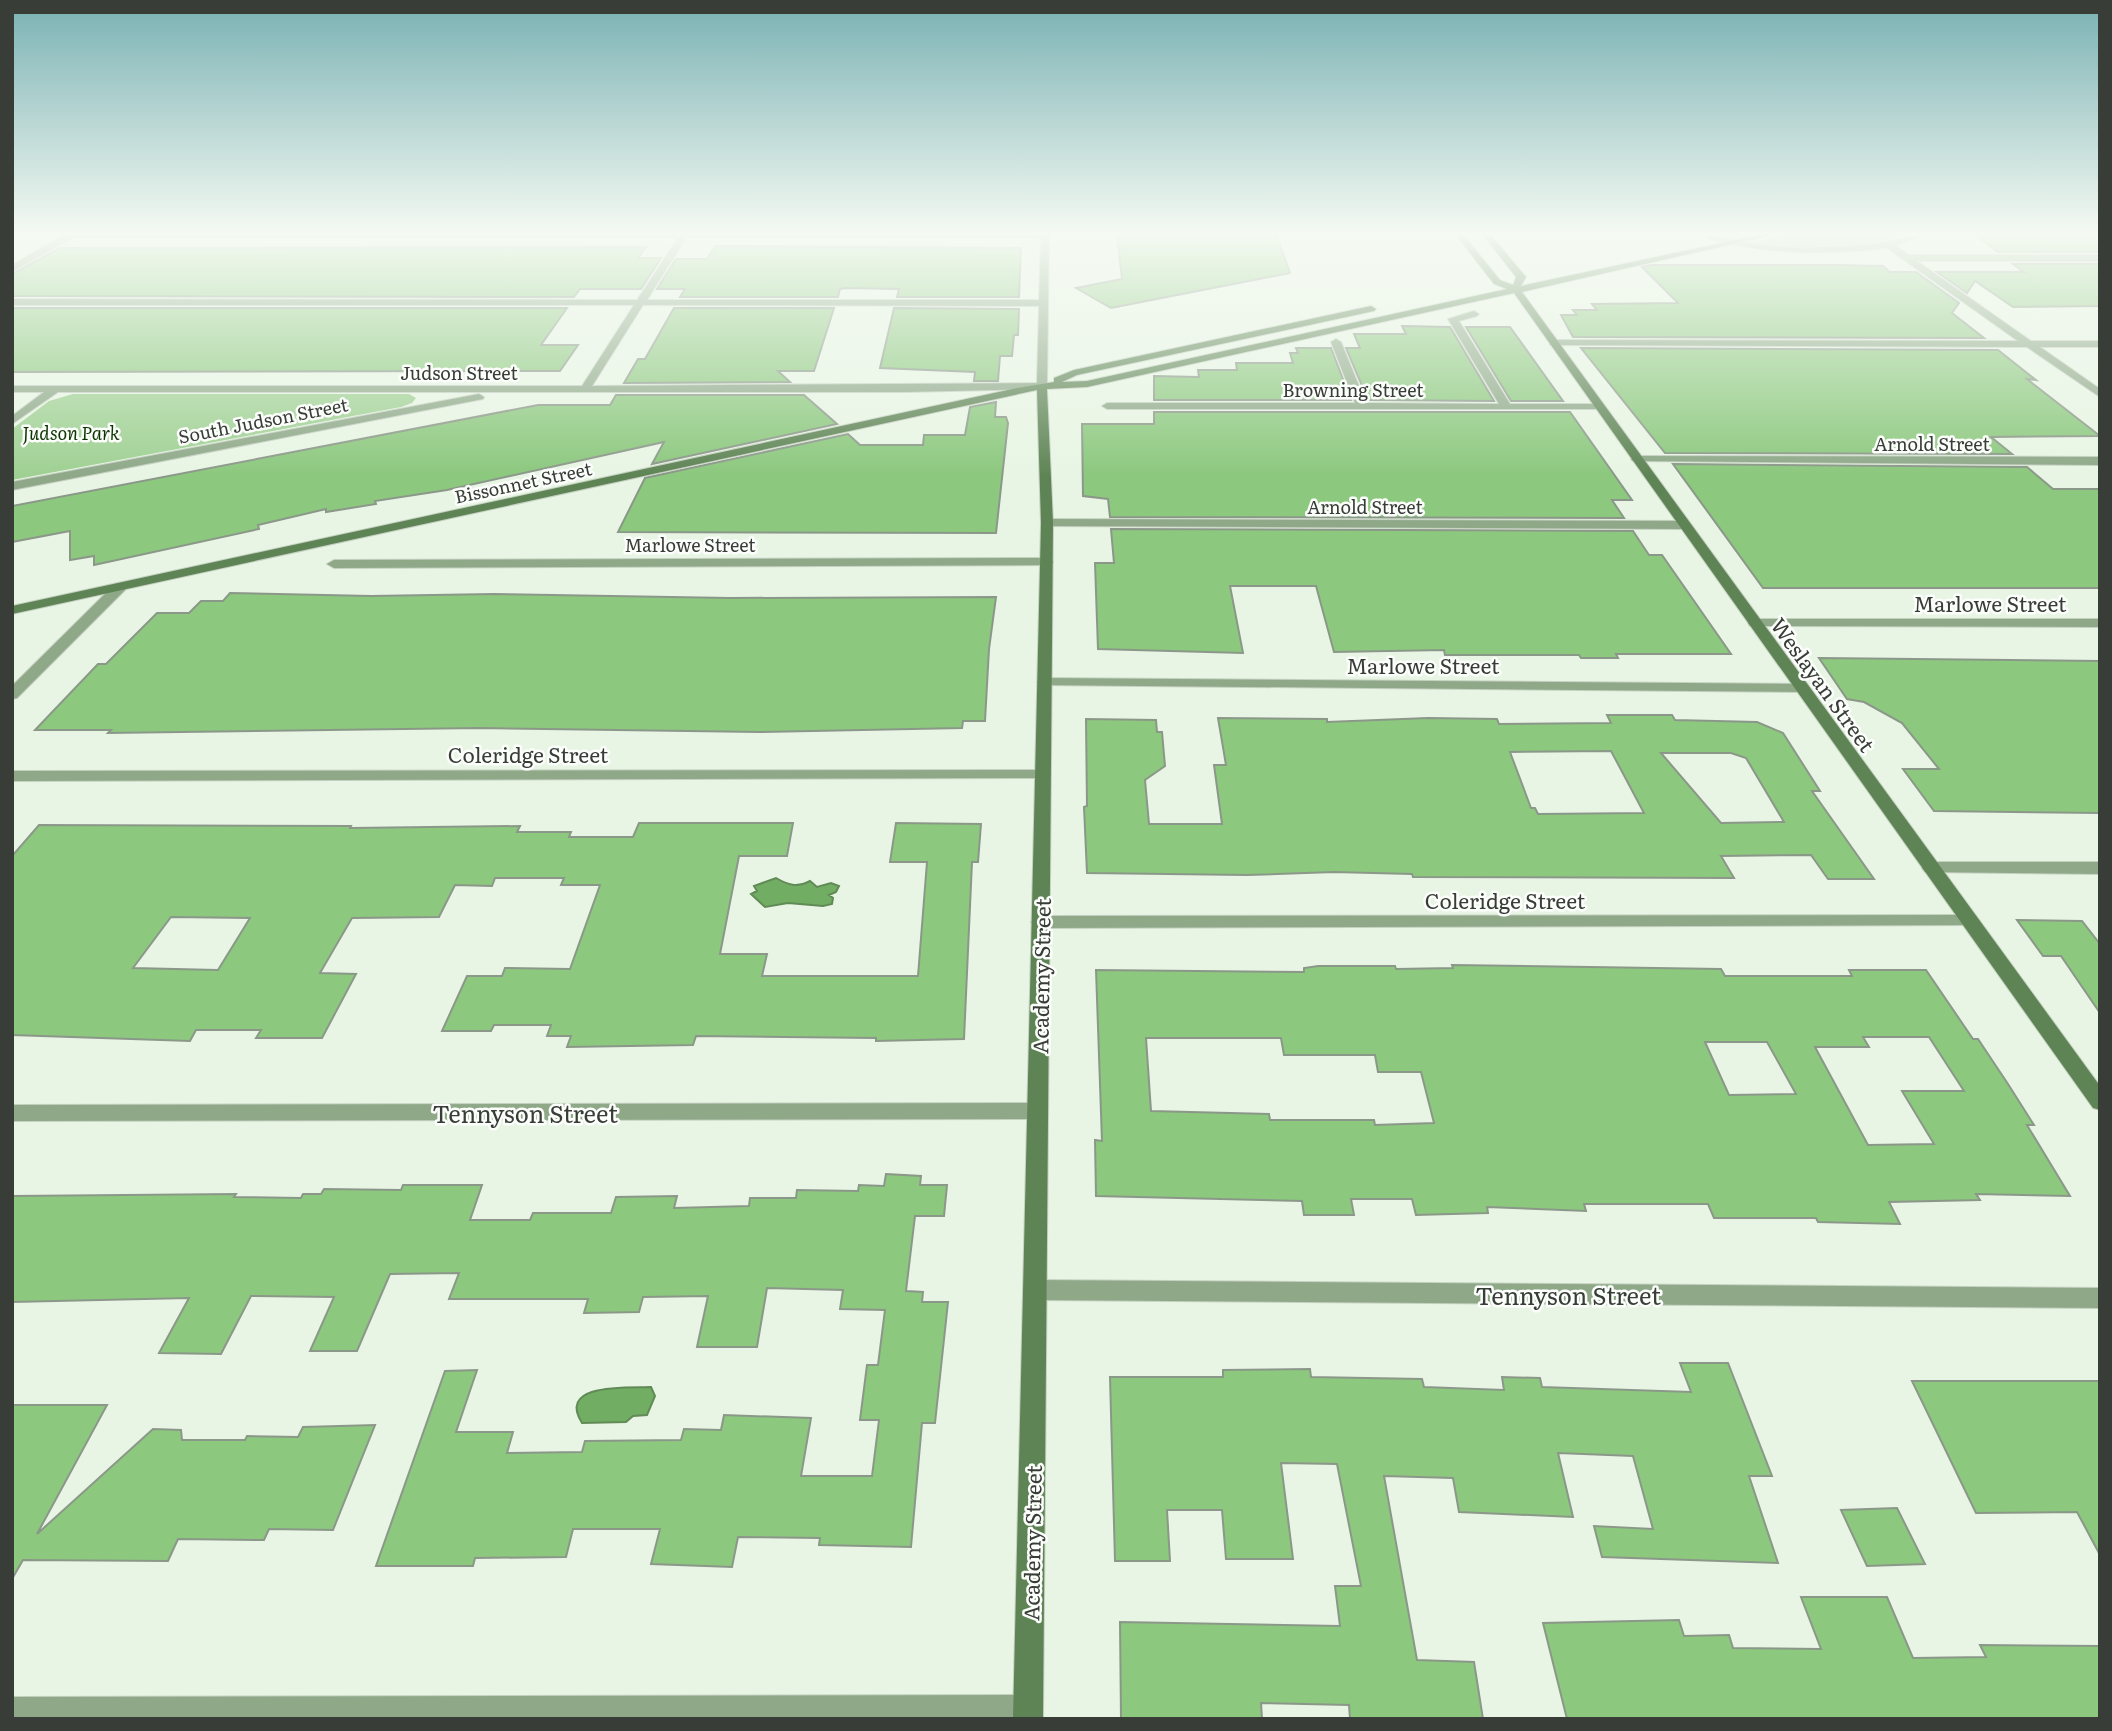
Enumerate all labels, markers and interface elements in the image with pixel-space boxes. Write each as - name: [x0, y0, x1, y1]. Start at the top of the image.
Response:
- street label: Judson Street: [400, 359, 518, 386]
- street label: Browning Street: [1282, 376, 1424, 403]
- street label: South Judson Street: [176, 390, 351, 450]
- park label: Judson Park: [22, 419, 120, 446]
- street label: Arnold Street: [1874, 430, 1990, 457]
- street label: Bissonnet Street: [452, 454, 595, 510]
- street label: Arnold Street: [1307, 493, 1423, 520]
- street label: Marlowe Street: [624, 531, 756, 558]
- street label: Marlowe Street: [1913, 587, 2067, 618]
- street label: Weslayan Street: [1765, 610, 1884, 758]
- street label: Marlowe Street: [1346, 649, 1500, 680]
- street label: Coleridge Street: [448, 738, 609, 769]
- street label: Coleridge Street: [1425, 884, 1586, 915]
- street label: Academy Street: [1023, 897, 1057, 1054]
- street label: Tennyson Street: [432, 1095, 618, 1130]
- street label: Tennyson Street: [1475, 1277, 1661, 1312]
- street label: Academy Street: [1014, 1464, 1048, 1621]

